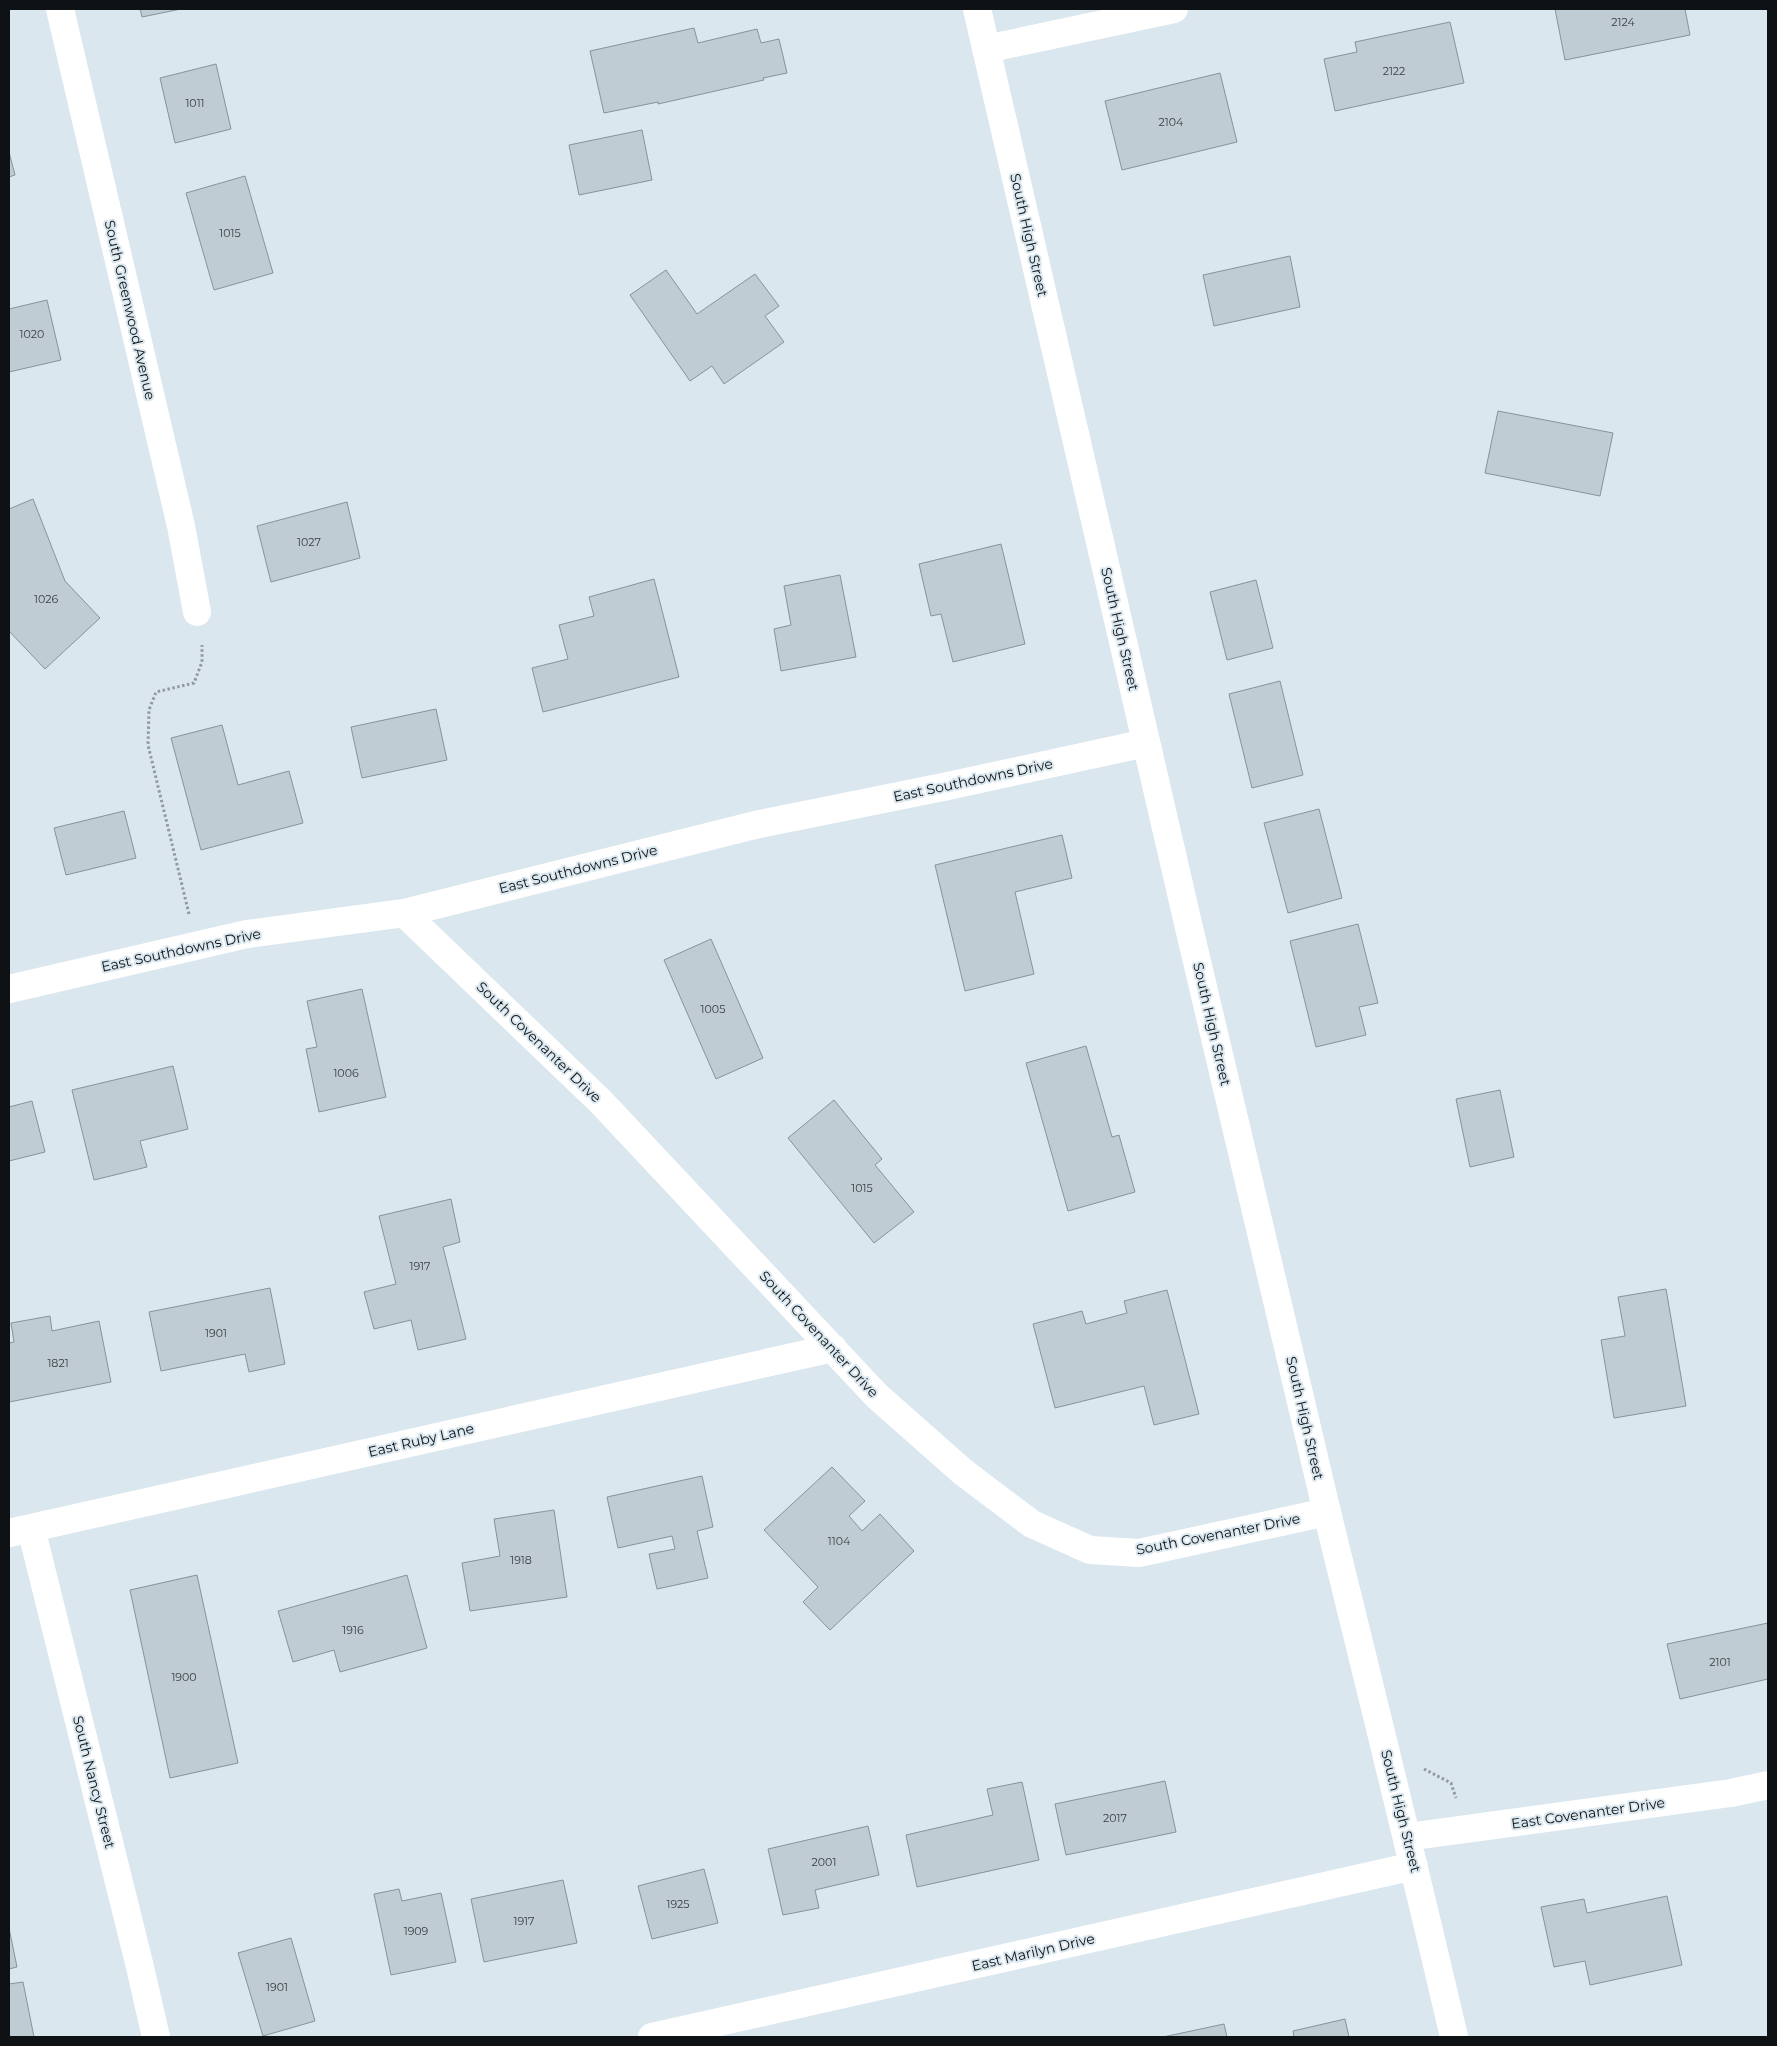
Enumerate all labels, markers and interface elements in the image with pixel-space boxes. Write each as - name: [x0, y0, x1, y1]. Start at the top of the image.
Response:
- house number: 2124: [1611, 15, 1635, 29]
- house number: 2122: [1383, 64, 1405, 78]
- house number: 1011: [185, 96, 205, 110]
- house number: 2104: [1159, 115, 1184, 129]
- street label: South High Street: [1006, 172, 1052, 299]
- street label: South Greenwood Avenue: [101, 218, 159, 402]
- house number: 1015: [219, 226, 241, 240]
- house number: 1020: [20, 327, 44, 341]
- house number: 1027: [297, 535, 321, 549]
- street label: South High Street: [1097, 566, 1143, 693]
- house number: 1026: [34, 592, 58, 606]
- street label: East Southdowns Drive: [892, 754, 1054, 806]
- street label: East Southdowns Drive: [497, 841, 659, 897]
- street label: East Southdowns Drive: [100, 924, 262, 976]
- street label: South High Street: [1189, 961, 1235, 1088]
- street label: South Covenanter Drive: [473, 978, 605, 1106]
- house number: 1005: [701, 1002, 725, 1016]
- house number: 1006: [333, 1066, 359, 1080]
- house number: 1015: [851, 1181, 873, 1195]
- house number: 1917: [409, 1259, 431, 1273]
- street label: South Covenanter Drive: [756, 1267, 882, 1401]
- house number: 1901: [205, 1326, 227, 1340]
- street label: South High Street: [1282, 1355, 1328, 1482]
- house number: 1821: [47, 1356, 69, 1370]
- street label: East Ruby Lane: [366, 1419, 476, 1461]
- street label: South Covenanter Drive: [1134, 1509, 1302, 1559]
- house number: 1104: [828, 1534, 851, 1548]
- house number: 1918: [510, 1553, 532, 1567]
- house number: 1916: [342, 1623, 364, 1637]
- house number: 2101: [1709, 1655, 1731, 1669]
- house number: 1900: [171, 1670, 197, 1684]
- street label: South Nancy Street: [69, 1714, 119, 1851]
- street label: South High Street: [1377, 1748, 1425, 1875]
- street label: East Covenanter Drive: [1510, 1793, 1666, 1833]
- house number: 2017: [1103, 1811, 1127, 1825]
- house number: 2001: [812, 1855, 836, 1869]
- house number: 1925: [666, 1897, 690, 1911]
- house number: 1917: [513, 1914, 535, 1928]
- house number: 1909: [404, 1924, 429, 1938]
- street label: East Marilyn Drive: [970, 1929, 1096, 1975]
- house number: 1901: [266, 1980, 288, 1994]

